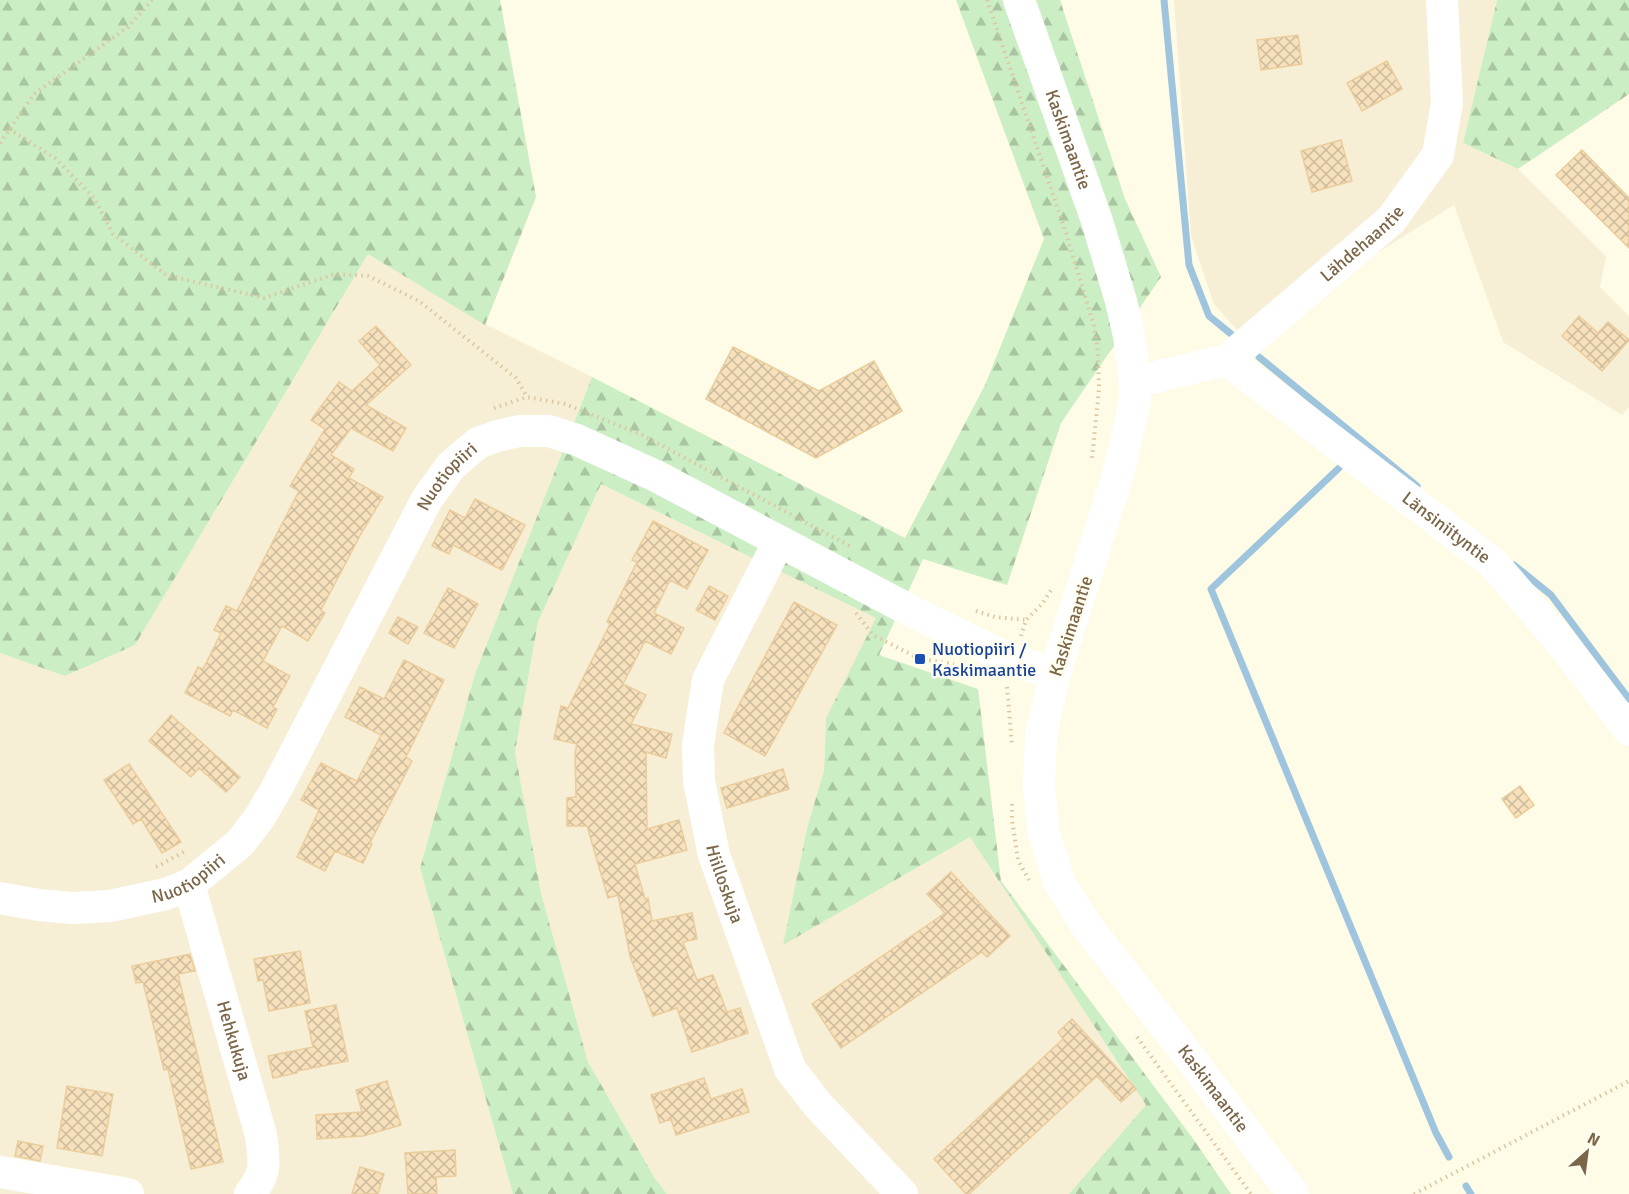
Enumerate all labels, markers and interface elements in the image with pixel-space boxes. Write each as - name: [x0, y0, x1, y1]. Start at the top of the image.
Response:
- street label: Kaskimaantie: [1041, 87, 1096, 192]
- street label: Lähdehaantie: [1316, 201, 1409, 287]
- street label: Nuotiopiiri: [412, 438, 482, 514]
- street label: Länsiniityntie: [1398, 487, 1495, 568]
- street label: Kaskimaantie: [1044, 573, 1098, 679]
- place label: Nuotiopiiri / Kaskimaantie: [932, 638, 1036, 681]
- marker: Nuotiopiiri / Kaskimaantie: [913, 652, 927, 666]
- street label: Hiilloskuja: [701, 843, 748, 926]
- street label: Nuotiopiiri: [149, 849, 230, 908]
- street label: Hehkukuja: [212, 998, 256, 1083]
- street label: Kaskimaantie: [1173, 1040, 1254, 1137]
- north arrow: [1557, 1122, 1617, 1182]
- text: N: [1584, 1128, 1603, 1151]

